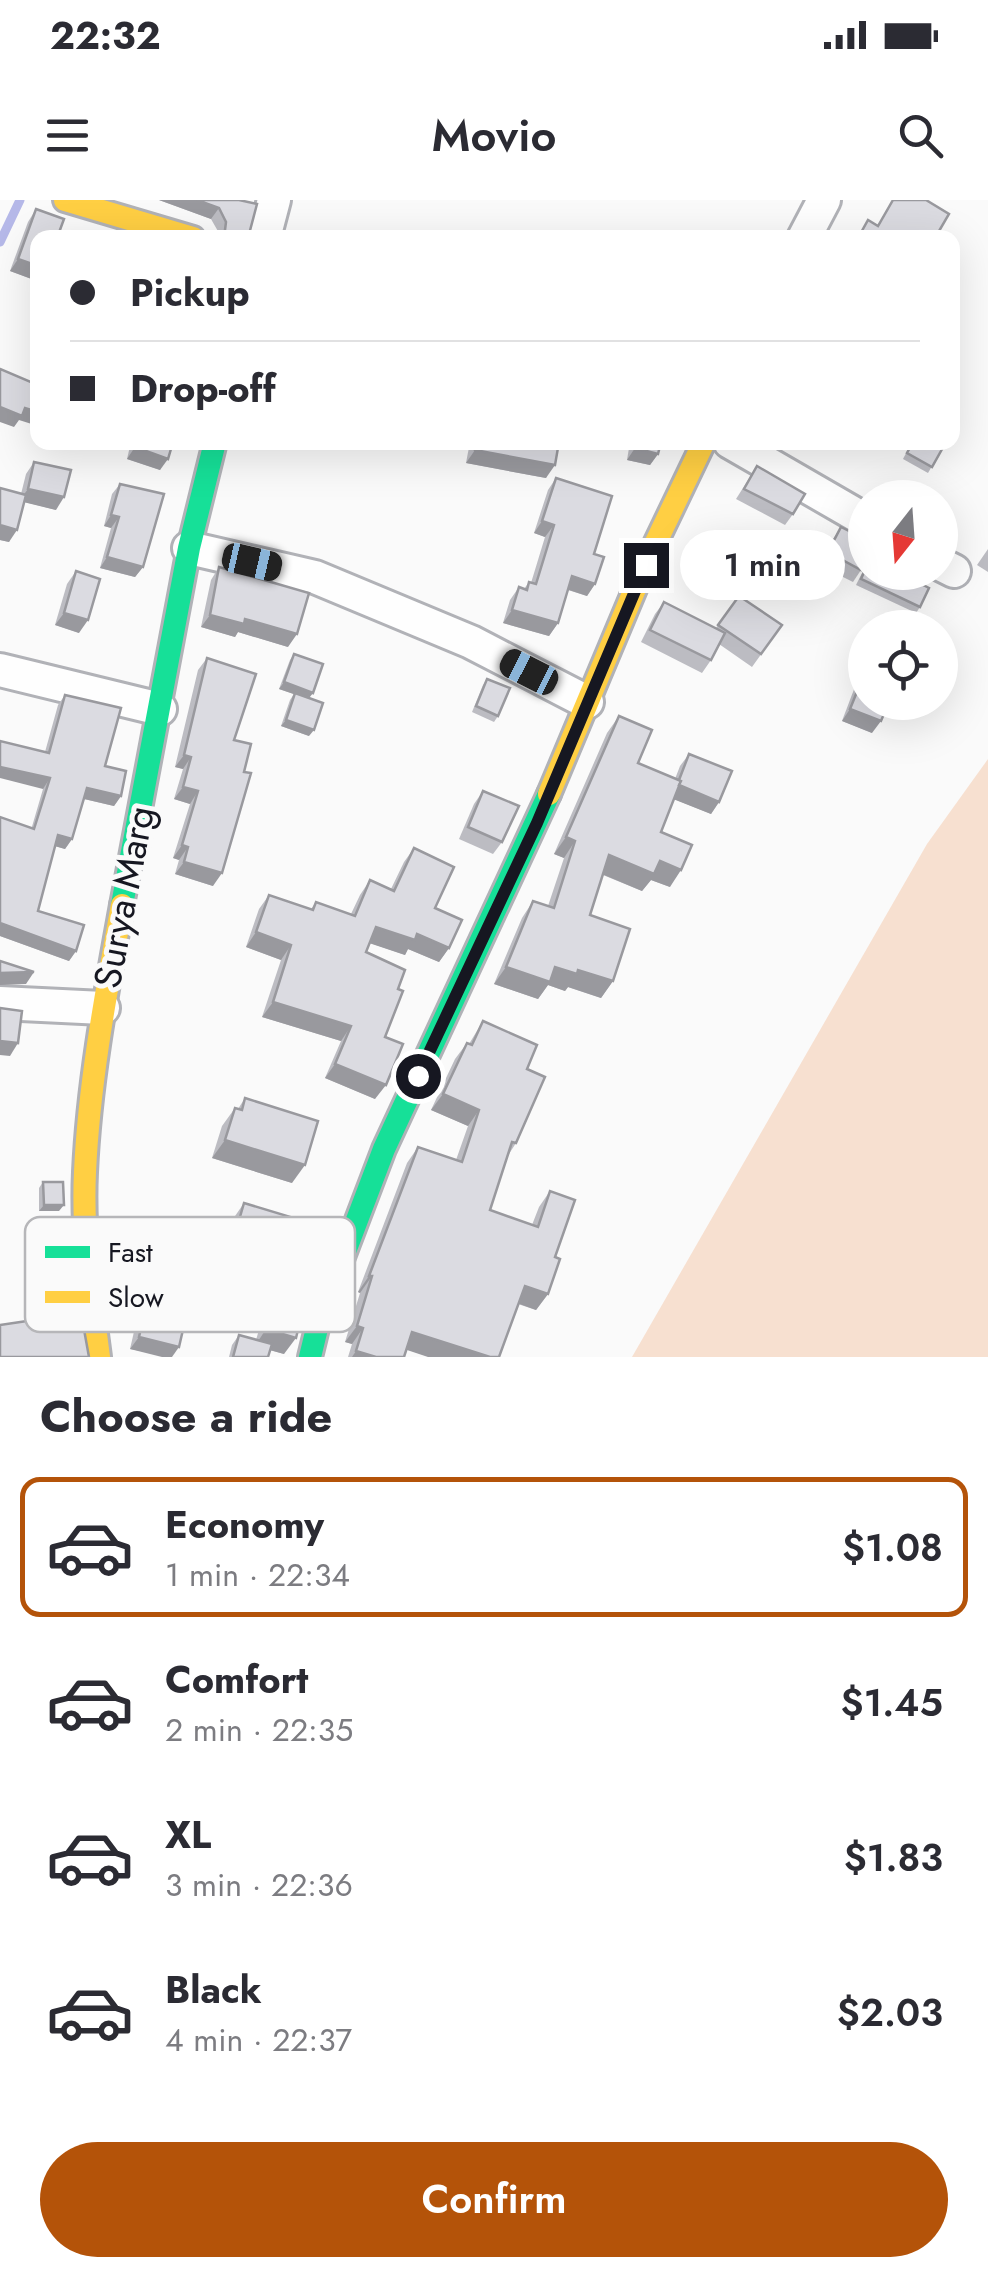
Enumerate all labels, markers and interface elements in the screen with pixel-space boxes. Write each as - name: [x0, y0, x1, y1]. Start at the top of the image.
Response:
- text: 22:32: [50, 8, 161, 63]
- text: Movio: [432, 103, 556, 168]
- icon: menu: [40, 108, 95, 163]
- icon: search: [893, 108, 948, 163]
- text: Pickup: [130, 265, 250, 320]
- text: Drop-off: [130, 361, 276, 416]
- north arrow: [848, 480, 958, 590]
- map controls: [848, 480, 958, 720]
- callout: 1 min: [681, 530, 846, 600]
- car: [219, 541, 285, 583]
- text: 1 min: [724, 542, 801, 588]
- route end: [624, 543, 669, 588]
- button: locate: [848, 610, 958, 720]
- car: [495, 645, 563, 699]
- street label: Surya Marg: [79, 801, 168, 993]
- route start: [396, 1054, 441, 1099]
- legend: [25, 1217, 355, 1332]
- text: Fast: [108, 1232, 153, 1273]
- text: Slow: [108, 1277, 164, 1318]
- text: Choose a ride: [40, 1384, 332, 1449]
- text: Economy: [165, 1497, 324, 1552]
- icon: car: [45, 1502, 135, 1592]
- text: $1.08: [842, 1520, 943, 1575]
- text: 1 min · 22:34: [165, 1552, 350, 1598]
- text: Comfort: [165, 1652, 308, 1707]
- icon: car: [45, 1657, 135, 1747]
- text: $1.45: [841, 1675, 943, 1730]
- text: 2 min · 22:35: [165, 1707, 353, 1753]
- text: XL: [165, 1807, 211, 1862]
- icon: car: [45, 1812, 135, 1902]
- text: $1.83: [844, 1830, 943, 1885]
- text: 3 min · 22:36: [165, 1862, 353, 1908]
- text: Black: [165, 1962, 262, 2017]
- icon: car: [45, 1967, 135, 2057]
- text: $2.03: [837, 1985, 943, 2040]
- text: 4 min · 22:37: [165, 2017, 352, 2063]
- button: Confirm: [40, 2142, 948, 2257]

